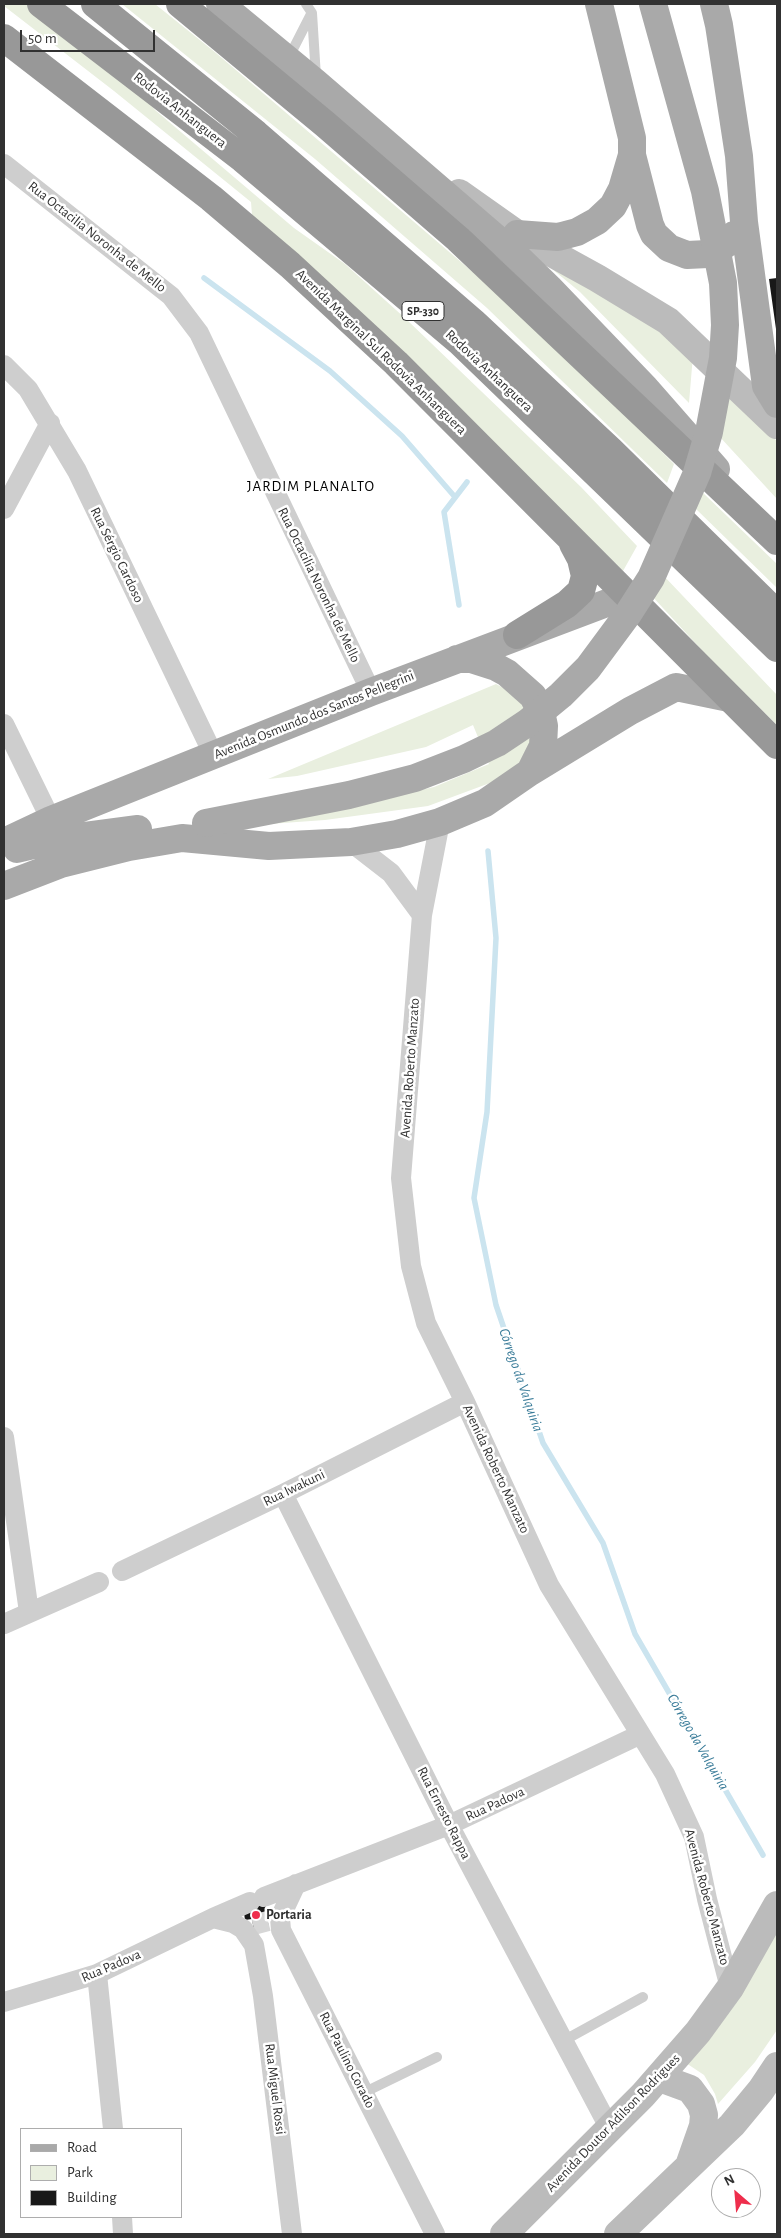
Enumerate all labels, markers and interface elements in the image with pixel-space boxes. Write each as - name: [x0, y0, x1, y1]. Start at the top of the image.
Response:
- scale bar: [22, 20, 158, 52]
- text: 50 m: [28, 31, 57, 46]
- street label: Rodovia Anhanguera: [130, 68, 230, 152]
- street label: Rua Octacilia Noronha de Mello: [25, 178, 169, 296]
- street label: Avenida Marginal Sul Rodovia Anhanguera: [292, 266, 470, 438]
- road number: SP-330: [402, 302, 444, 321]
- street label: Rodovia Anhanguera: [442, 326, 536, 416]
- district label: JARDIM PLANALTO: [245, 477, 377, 495]
- street label: Rua Sérgio Cardoso: [87, 504, 147, 606]
- street label: Rua Octacilia Noronha de Mello: [274, 505, 364, 665]
- street label: Avenida Osmundo dos Santos Pellegrini: [211, 667, 417, 763]
- street label: Avenida Roberto Manzato: [397, 997, 423, 1139]
- water label: Córrego da Valquiria: [495, 1326, 547, 1434]
- street label: Avenida Roberto Manzato: [459, 1402, 533, 1536]
- street label: Rua Iwakuni: [260, 1466, 328, 1510]
- water label: Córrego da Valquiria: [663, 1691, 733, 1793]
- street label: Rua Ernesto Rappa: [413, 1764, 475, 1862]
- street label: Rua Padova: [463, 1783, 527, 1825]
- street label: Avenida Roberto Manzato: [681, 1827, 733, 1967]
- place label: Portaria: [266, 1907, 312, 1923]
- marker: Portaria: [250, 1909, 262, 1921]
- street label: Rua Padova: [79, 1946, 143, 1986]
- street label: Rua Paulino Corado: [315, 2009, 379, 2111]
- street label: Rua Miguel Rossi: [261, 2042, 289, 2136]
- street label: Avenida Doutor Adilson Rodrigues: [542, 2050, 684, 2196]
- legend: [20, 2128, 182, 2218]
- text: Road: [67, 2140, 97, 2155]
- text: Park: [67, 2165, 93, 2180]
- north arrow: [711, 2168, 761, 2218]
- text: N: [722, 2172, 737, 2189]
- text: Building: [67, 2190, 117, 2205]

